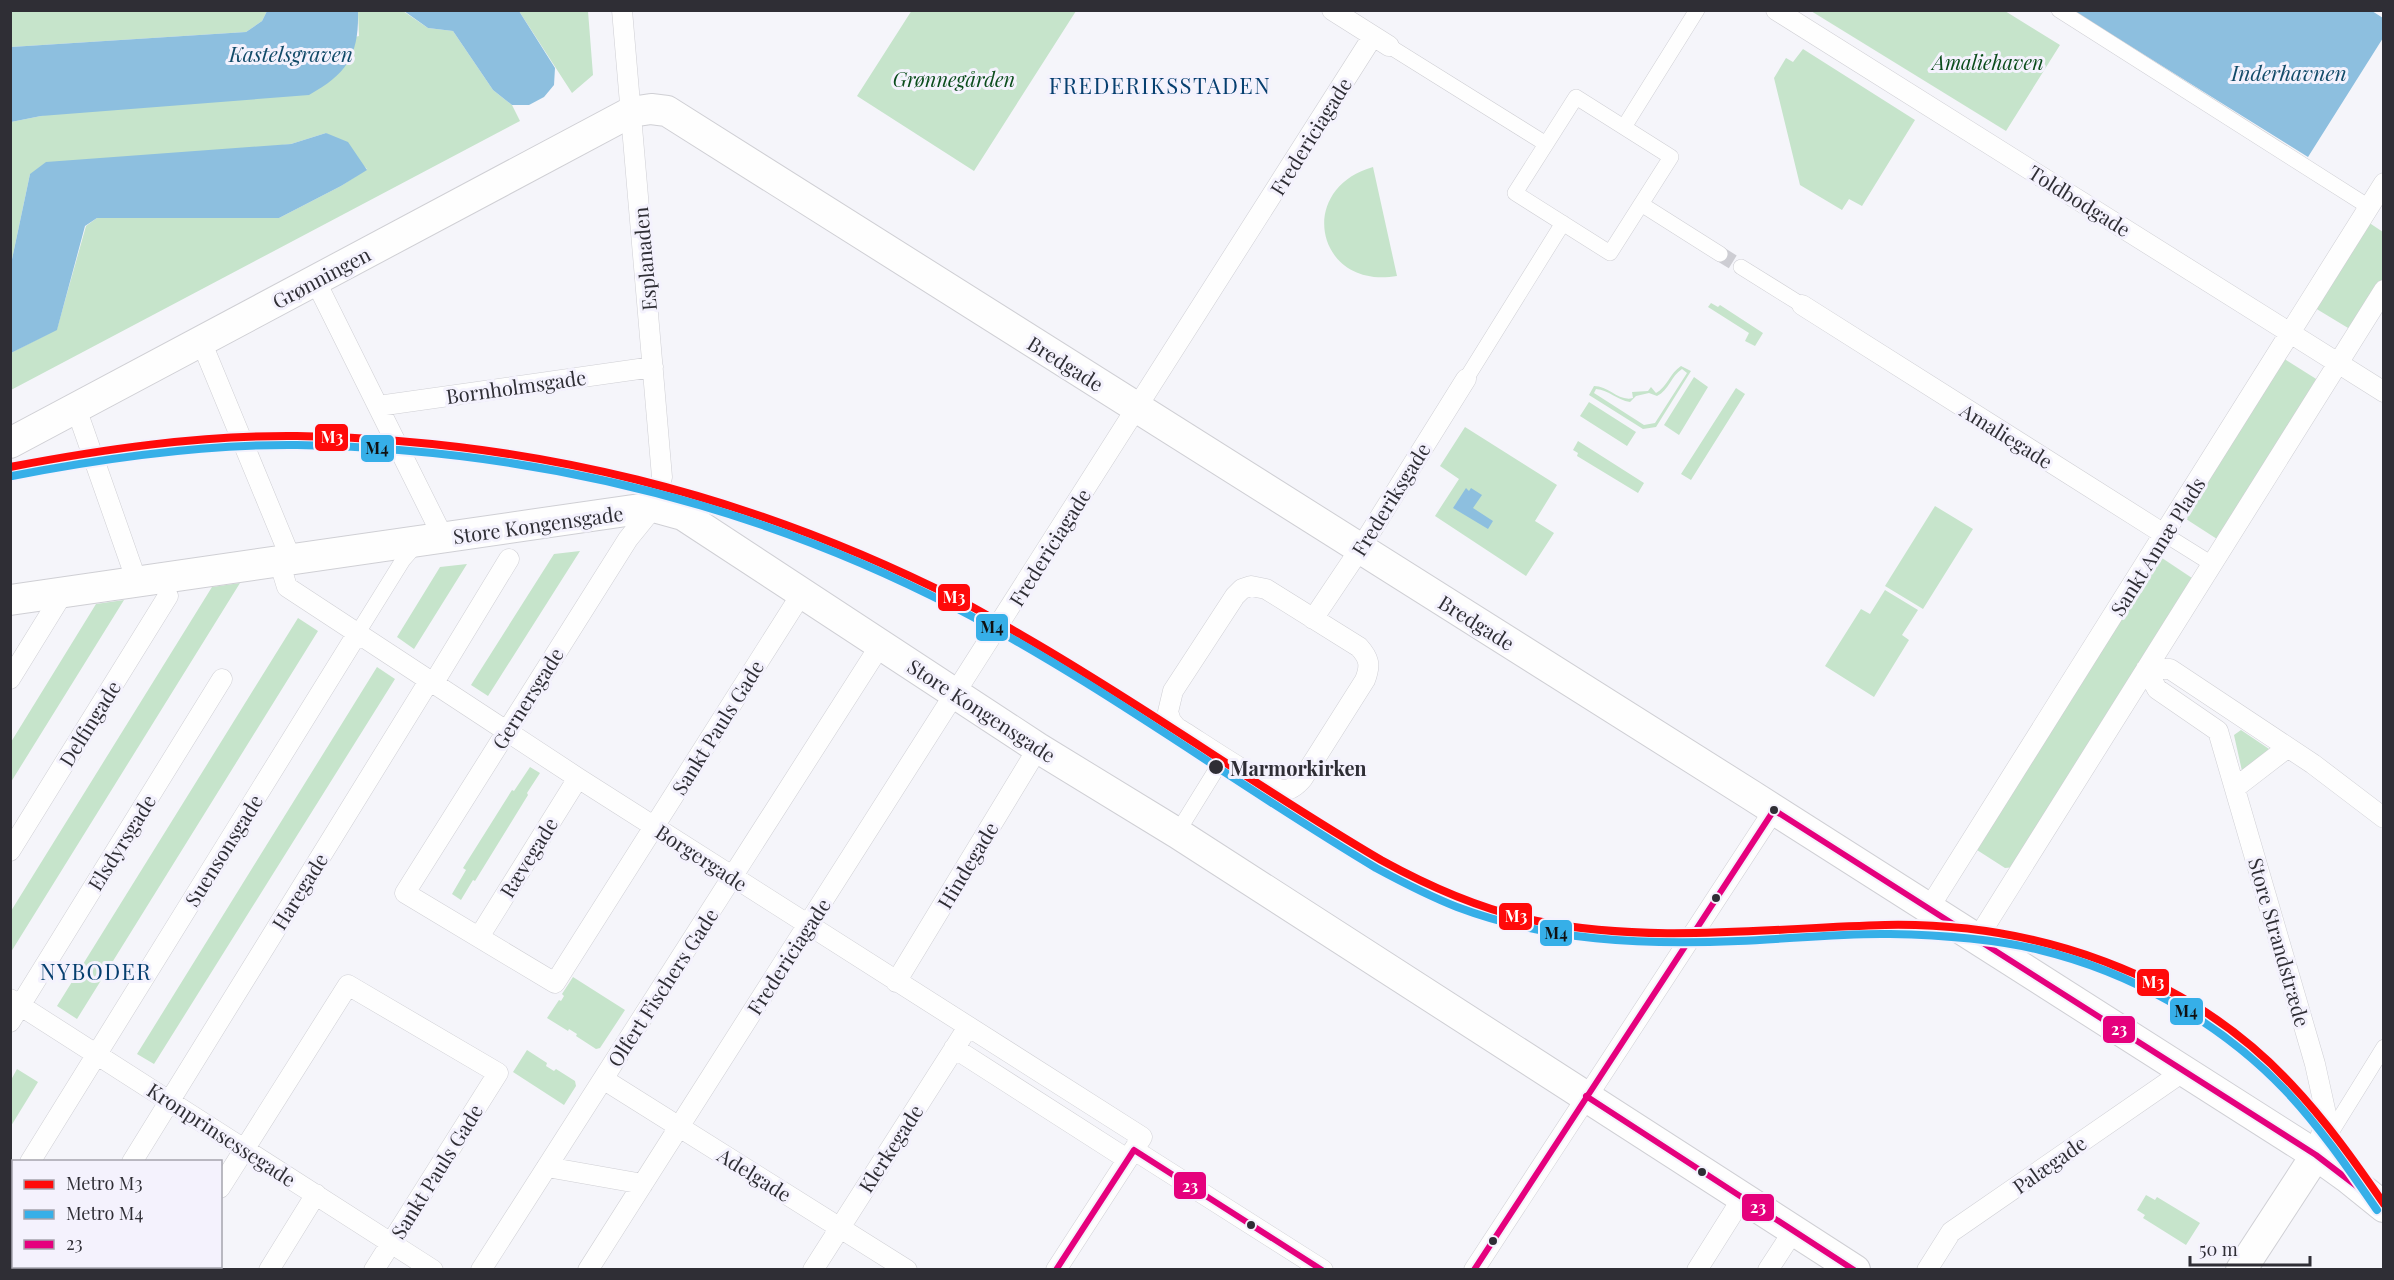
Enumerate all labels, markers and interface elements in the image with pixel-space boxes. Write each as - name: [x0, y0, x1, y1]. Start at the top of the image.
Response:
- water label: Kastelsgraven: [228, 39, 353, 67]
- park label: Amaliehaven: [1930, 48, 2044, 75]
- water label: Inderhavnen: [2230, 58, 2347, 86]
- park label: Grønnegården: [893, 65, 1015, 92]
- district label: FREDERIKSSTADEN: [1049, 70, 1271, 100]
- street label: Fredericiagade: [1263, 72, 1357, 200]
- street label: Toldbodgade: [2024, 158, 2136, 242]
- street label: Esplanaden: [626, 206, 662, 312]
- street label: Grønningen: [267, 240, 375, 314]
- street label: Bredgade: [1023, 329, 1109, 397]
- street label: Bornholmsgade: [444, 363, 588, 409]
- street label: Amaliegade: [1955, 395, 2058, 474]
- line badge: M3: [314, 423, 349, 452]
- text: M3: [321, 426, 344, 447]
- line badge: M4: [360, 434, 395, 463]
- text: M4: [365, 437, 389, 458]
- street label: Frederiksgade: [1345, 437, 1435, 561]
- street label: Sankt Annæ Plads: [2103, 471, 2211, 621]
- street label: Fredericiagade: [1002, 483, 1096, 611]
- street label: Store Kongensgade: [451, 499, 625, 549]
- line badge: M3: [937, 583, 971, 612]
- text: M3: [943, 586, 966, 607]
- street label: Bredgade: [1434, 588, 1520, 656]
- line badge: M4: [975, 613, 1009, 642]
- text: M4: [980, 616, 1004, 637]
- street label: Gernersgade: [485, 642, 569, 754]
- street label: Store Kongensgade: [903, 652, 1061, 768]
- street label: Sankt Pauls Gade: [665, 655, 769, 799]
- street label: Delfingade: [52, 675, 126, 771]
- place label: Marmorkirken: [1230, 754, 1367, 781]
- marker: Marmorkirken: [1207, 758, 1225, 776]
- street label: Elsdyrsgade: [81, 789, 161, 895]
- street label: Suensonsgade: [178, 789, 268, 911]
- unlabelled marker: [1768, 804, 1780, 816]
- street label: Rævegade: [493, 812, 563, 902]
- street label: Borgergade: [651, 817, 753, 897]
- street label: Hindegade: [931, 817, 1003, 913]
- street label: Haregade: [265, 848, 333, 934]
- street label: Store Strandstræde: [2243, 854, 2317, 1030]
- street label: Fredericiagade: [740, 892, 836, 1020]
- unlabelled marker: [1710, 892, 1722, 904]
- line badge: M3: [1498, 902, 1533, 931]
- street label: Olfert Fischers Gade: [601, 903, 723, 1071]
- text: M3: [1505, 905, 1528, 926]
- line badge: M4: [1539, 919, 1573, 947]
- text: M4: [1544, 922, 1568, 943]
- district label: NYBODER: [40, 956, 152, 986]
- line badge: M3: [2136, 968, 2170, 997]
- text: M3: [2142, 971, 2165, 992]
- line badge: M4: [2169, 997, 2204, 1026]
- text: M4: [2174, 1000, 2198, 1021]
- line badge: 23: [2102, 1015, 2136, 1044]
- text: 23: [2111, 1018, 2127, 1039]
- street label: Kronprinsessegade: [143, 1076, 301, 1192]
- street label: Sankt Pauls Gade: [384, 1099, 488, 1243]
- street label: Klerkegade: [851, 1099, 929, 1197]
- street label: Palægade: [2007, 1129, 2091, 1199]
- street label: Adelgade: [712, 1140, 797, 1207]
- legend: [12, 1160, 222, 1268]
- unlabelled marker: [1696, 1166, 1708, 1178]
- text: Metro M3: [66, 1171, 143, 1195]
- line badge: 23: [1173, 1171, 1207, 1200]
- text: 23: [1182, 1175, 1198, 1196]
- line badge: 23: [1741, 1193, 1775, 1222]
- text: 23: [1750, 1196, 1766, 1217]
- text: Metro M4: [66, 1201, 144, 1225]
- unlabelled marker: [1245, 1219, 1257, 1231]
- scale bar: [2190, 1229, 2310, 1267]
- text: 23: [66, 1231, 83, 1255]
- unlabelled marker: [1487, 1235, 1499, 1247]
- text: 50 m: [2199, 1237, 2238, 1261]

